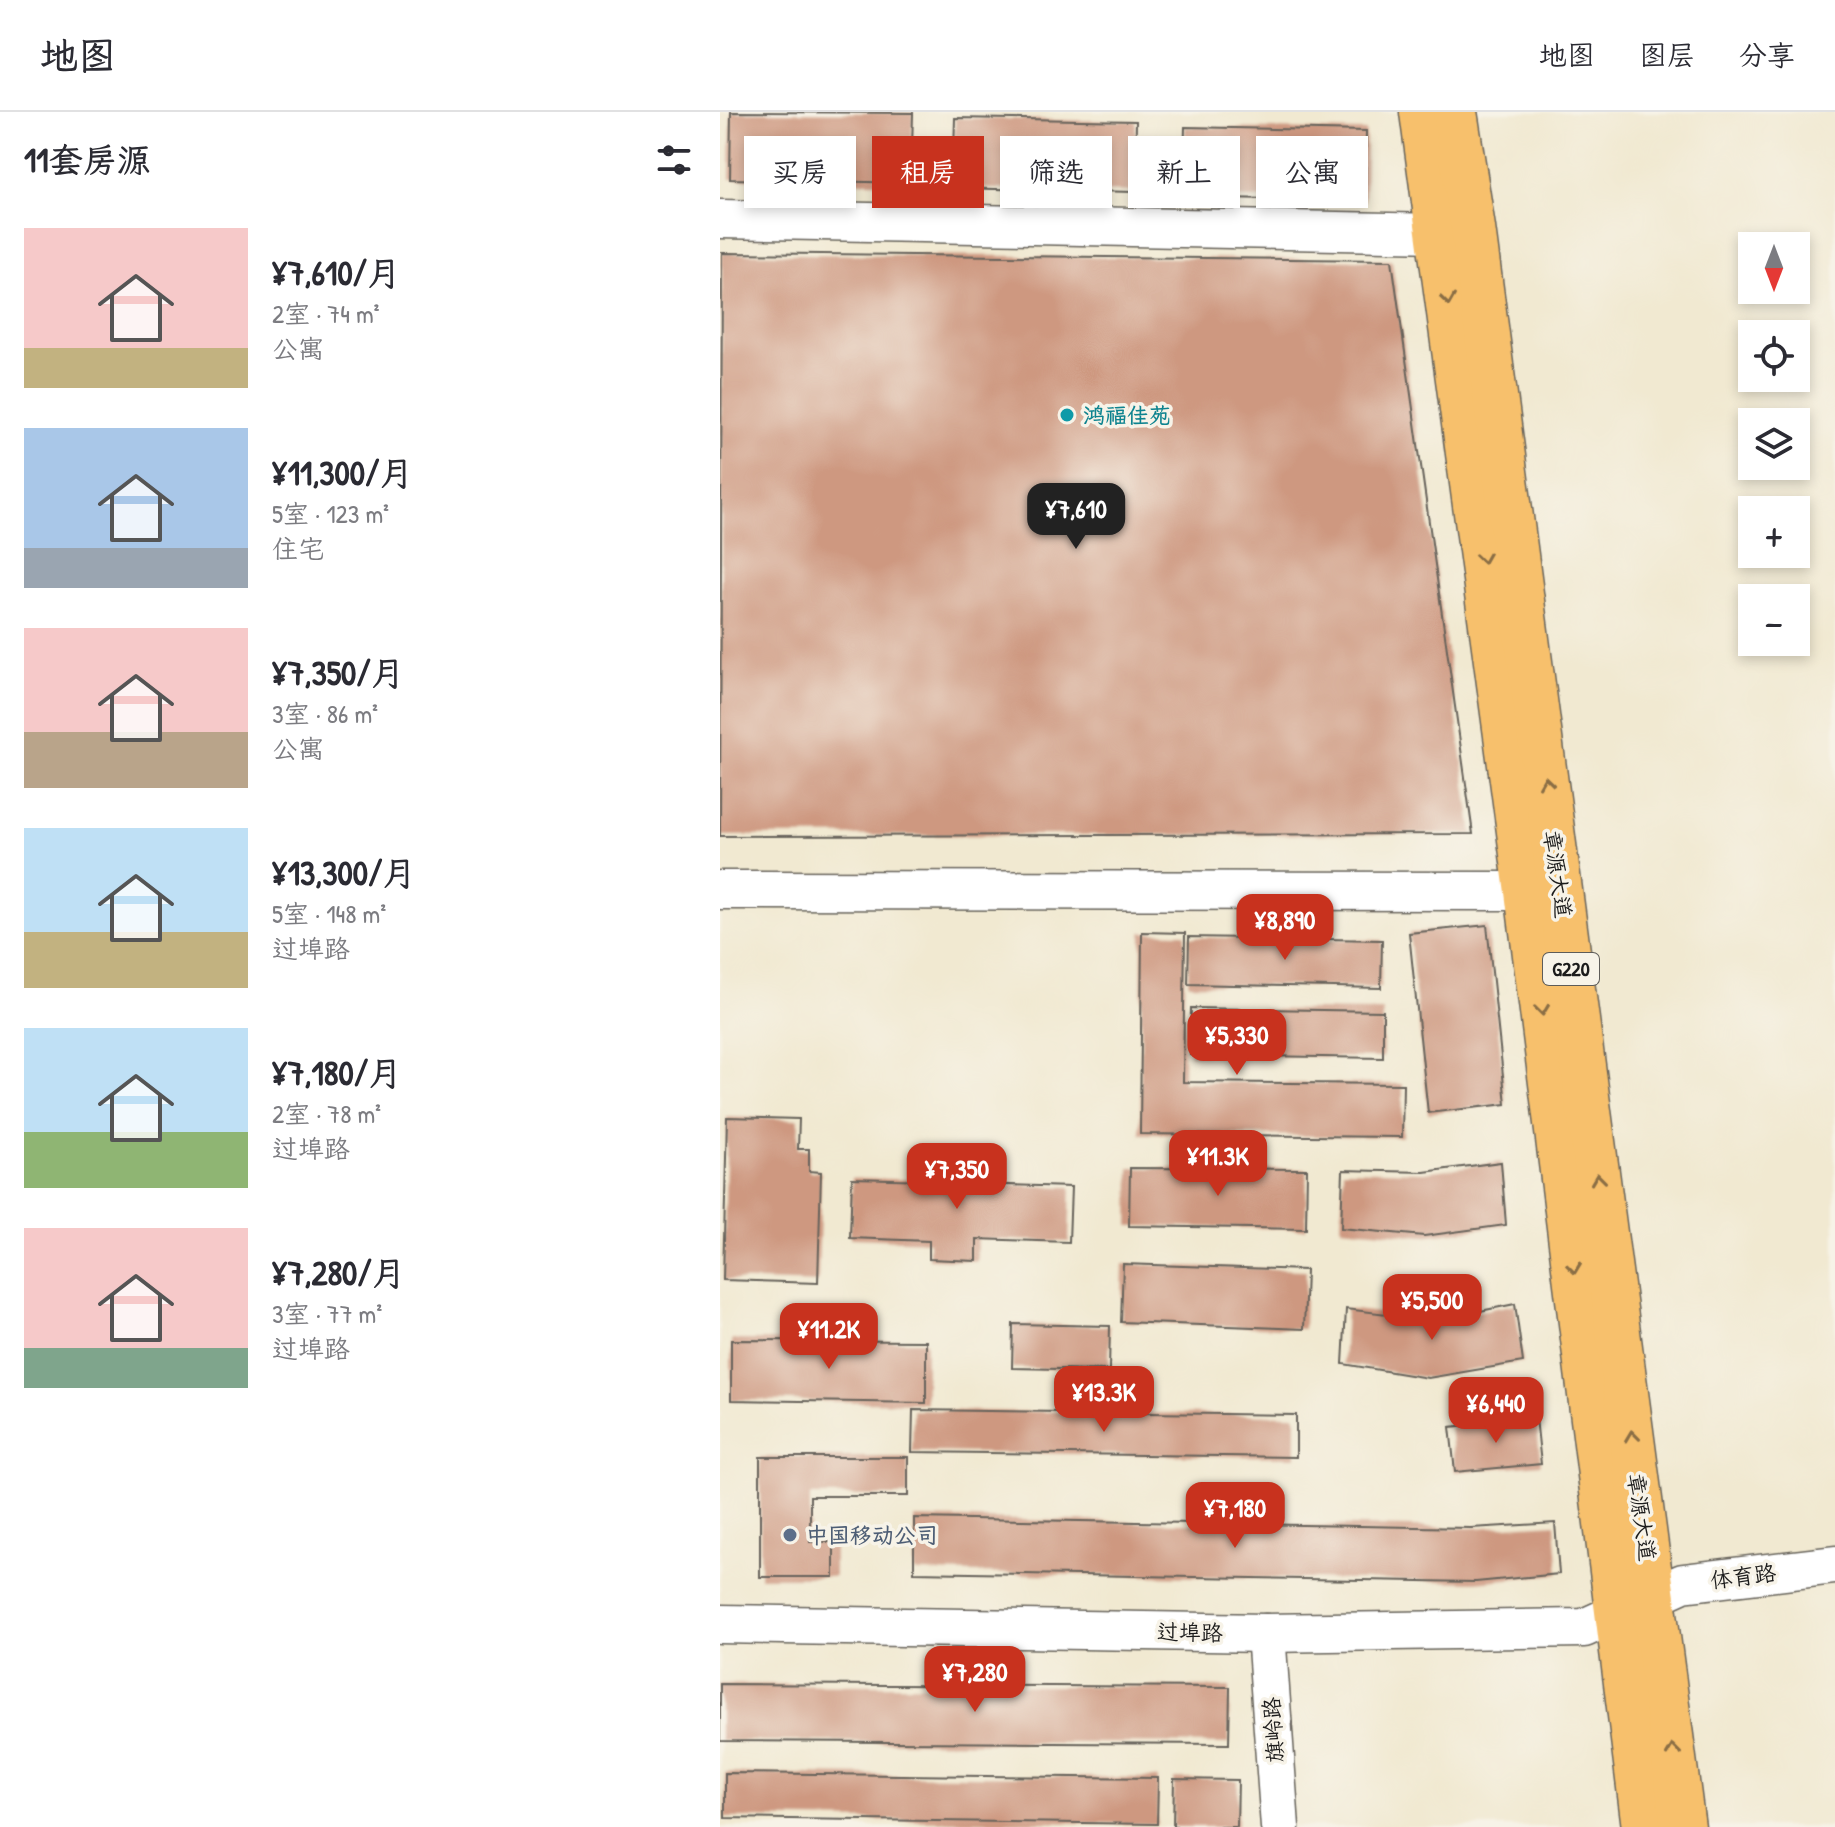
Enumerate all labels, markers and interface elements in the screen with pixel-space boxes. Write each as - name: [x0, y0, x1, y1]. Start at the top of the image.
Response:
- text: 地图: [40, 29, 116, 81]
- text: 地图: [1539, 36, 1595, 74]
- text: 图层: [1639, 36, 1695, 74]
- text: 分享: [1739, 36, 1795, 74]
- chip: 买房: [744, 136, 856, 208]
- chip: 租房: [872, 136, 984, 208]
- chip: 筛选: [1000, 136, 1112, 208]
- chip: 新上: [1128, 136, 1240, 208]
- chip: 公寓: [1256, 136, 1368, 208]
- text: 11套房源: [24, 137, 151, 183]
- icon: filters: [652, 138, 696, 182]
- north arrow: [1738, 232, 1810, 304]
- map controls: [1738, 232, 1810, 656]
- text: ¥7,610/月: [272, 250, 401, 296]
- icon: home: [88, 260, 184, 356]
- one-way arrow: [1440, 294, 1457, 307]
- text: 2室 · 74 m²: [272, 296, 380, 331]
- button: locate: [1738, 320, 1810, 392]
- text: 公寓: [272, 331, 324, 366]
- place label: 鸿福佳苑: [1083, 400, 1171, 430]
- marker: 鸿福佳苑: [1058, 406, 1076, 424]
- button: layers: [1738, 408, 1810, 480]
- text: ¥11,300/月: [272, 450, 413, 496]
- icon: home: [88, 460, 184, 556]
- pin: ¥7,610: [1011, 483, 1141, 551]
- text: ¥7,610: [1045, 491, 1107, 526]
- text: 5室 · 123 m²: [272, 496, 389, 531]
- button: +: [1738, 496, 1810, 568]
- text: 住宅: [272, 531, 324, 566]
- one-way arrow: [1474, 552, 1491, 565]
- button: −: [1738, 584, 1810, 656]
- text: ¥7,350/月: [272, 650, 405, 696]
- icon: home: [88, 660, 184, 756]
- text: 3室 · 86 m²: [272, 696, 378, 731]
- text: 公寓: [272, 731, 324, 766]
- one-way arrow: [1538, 775, 1555, 789]
- street label: 章源大道: [1537, 828, 1579, 920]
- text: ¥13,300/月: [272, 850, 416, 896]
- icon: home: [88, 860, 184, 956]
- pin: ¥8,890: [1220, 894, 1350, 962]
- text: 5室 · 148 m²: [272, 896, 386, 931]
- text: ¥8,890: [1254, 902, 1316, 937]
- text: 过埠路: [272, 931, 350, 966]
- road number: G220: [1543, 953, 1599, 985]
- one-way arrow: [1533, 1004, 1550, 1017]
- pin: ¥5,330: [1172, 1009, 1302, 1077]
- text: ¥5,330: [1205, 1017, 1269, 1052]
- text: ¥7,180/月: [272, 1050, 402, 1096]
- icon: home: [88, 1060, 184, 1156]
- text: 2室 · 78 m²: [272, 1096, 381, 1131]
- pin: ¥11.3K: [1153, 1130, 1283, 1198]
- text: 过埠路: [272, 1131, 350, 1166]
- text: ¥11.3K: [1187, 1138, 1249, 1173]
- pin: ¥7,350: [892, 1143, 1022, 1211]
- text: ¥7,350: [925, 1151, 989, 1186]
- one-way arrow: [1590, 1172, 1607, 1185]
- text: ¥7,280/月: [272, 1250, 406, 1296]
- icon: home: [88, 1260, 184, 1356]
- one-way arrow: [1565, 1262, 1582, 1275]
- pin: ¥5,500: [1367, 1274, 1497, 1342]
- text: ¥5,500: [1401, 1282, 1463, 1317]
- text: 3室 · 77 m²: [272, 1296, 382, 1331]
- pin: ¥11.2K: [764, 1303, 894, 1371]
- text: ¥11.2K: [798, 1311, 860, 1346]
- text: 过埠路: [272, 1331, 350, 1366]
- pin: ¥13.3K: [1039, 1366, 1169, 1434]
- text: ¥13.3K: [1072, 1374, 1136, 1409]
- pin: ¥6,440: [1431, 1377, 1561, 1445]
- text: ¥6,440: [1467, 1385, 1525, 1420]
- one-way arrow: [1624, 1429, 1641, 1443]
- street label: 章源大道: [1621, 1471, 1663, 1563]
- pin: ¥7,180: [1170, 1482, 1300, 1550]
- text: ¥7,180: [1204, 1490, 1266, 1525]
- place label: 中国移动公司: [806, 1520, 938, 1550]
- marker: 中国移动公司: [781, 1526, 799, 1544]
- street label: 体育路: [1708, 1557, 1778, 1595]
- street label: 过埠路: [1157, 1616, 1223, 1648]
- pin: ¥7,280: [910, 1646, 1040, 1714]
- text: ¥7,280: [942, 1654, 1008, 1689]
- street label: 旗岭路: [1256, 1696, 1290, 1764]
- one-way arrow: [1665, 1743, 1682, 1757]

